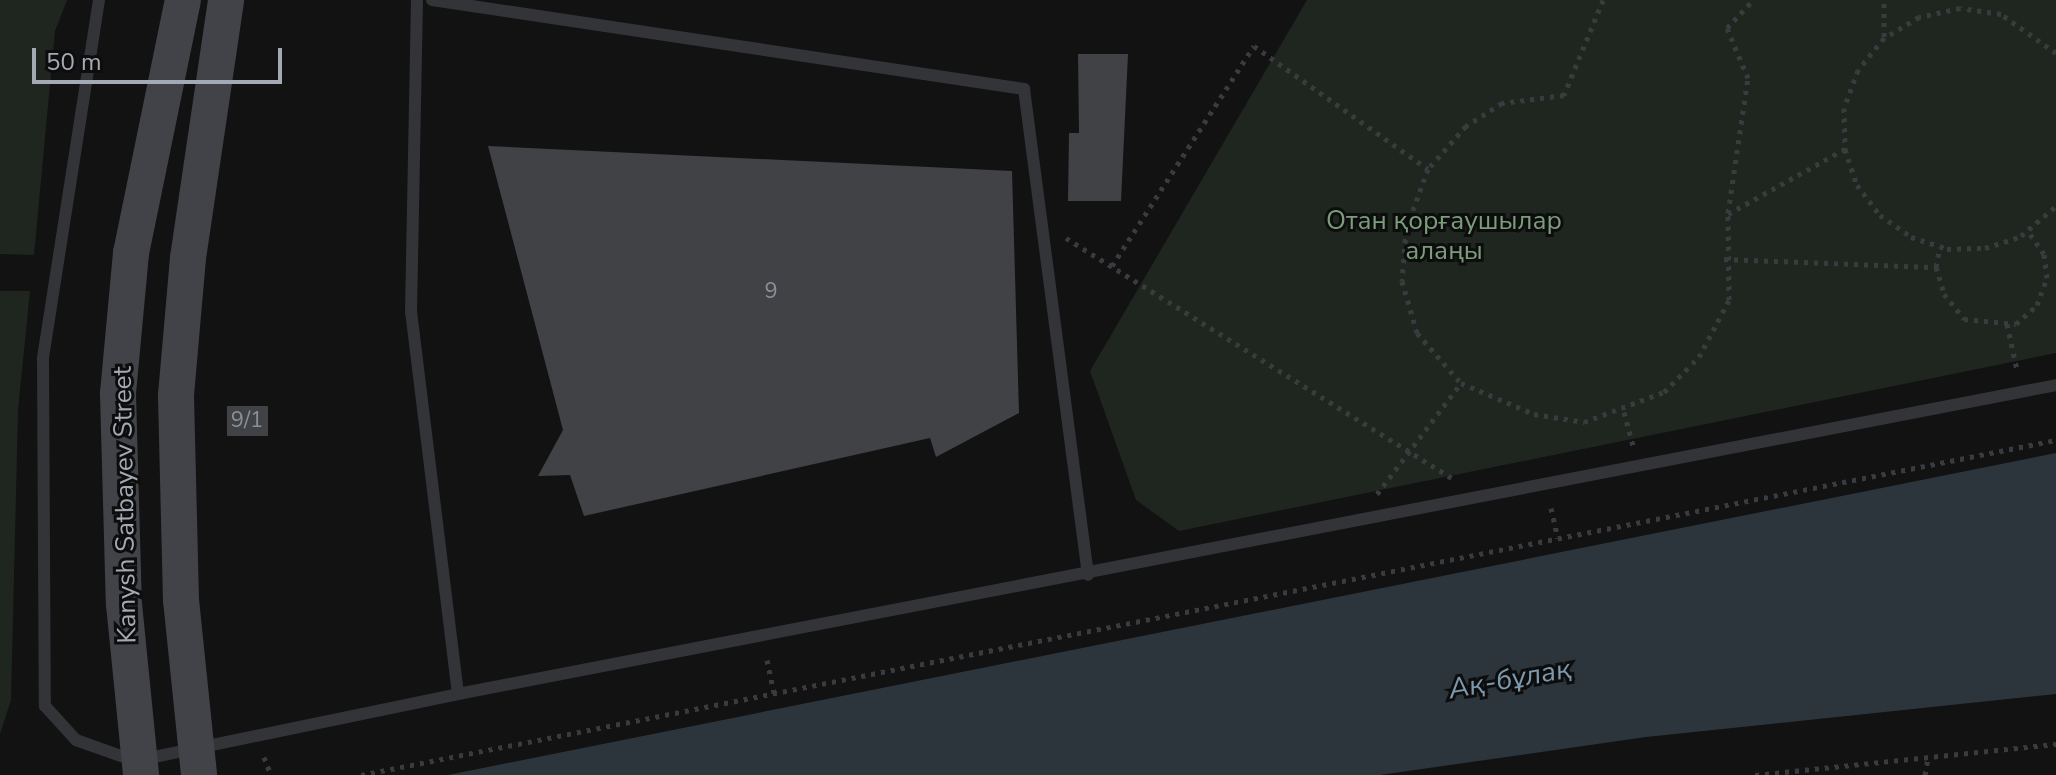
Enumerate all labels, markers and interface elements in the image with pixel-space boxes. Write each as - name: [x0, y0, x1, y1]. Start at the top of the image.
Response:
- scale bar: [36, 32, 286, 82]
- text: 50 m: [46, 46, 102, 78]
- park label: Отан қорғаушылар алаңы: [1326, 205, 1562, 266]
- house number: 9: [764, 279, 778, 305]
- street label: Kanysh Satbayev Street: [107, 366, 143, 644]
- house number: 9/1: [231, 408, 263, 434]
- water label: Ақ-бұлақ: [1446, 652, 1574, 706]

